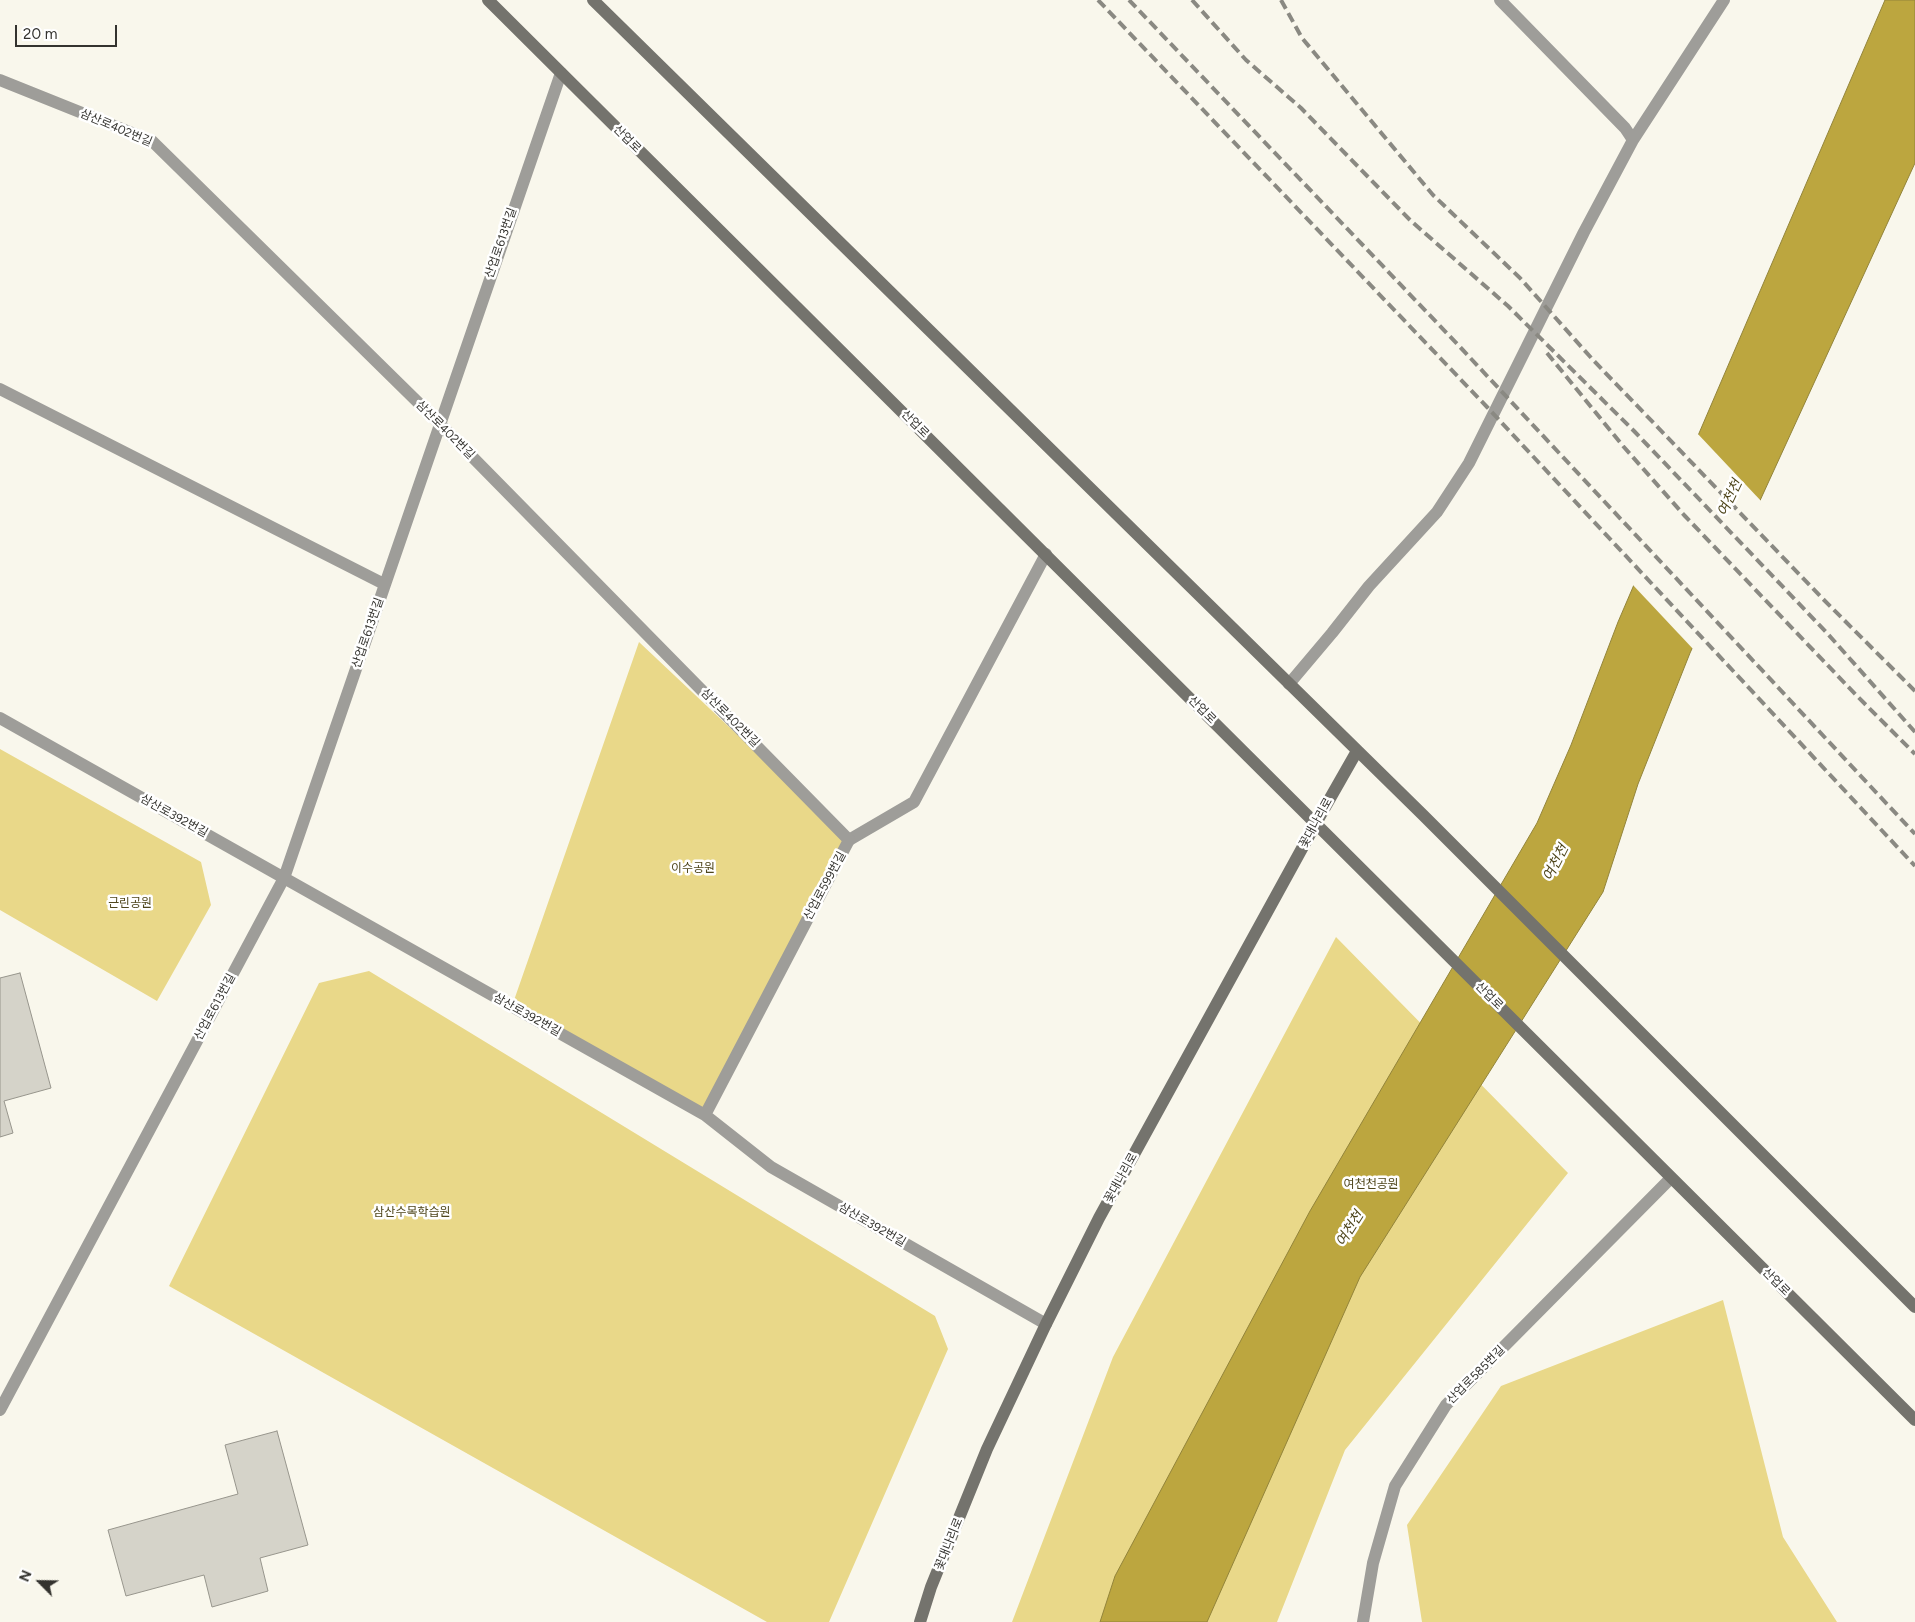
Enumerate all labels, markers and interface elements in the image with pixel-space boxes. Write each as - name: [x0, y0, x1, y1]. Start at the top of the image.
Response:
- scale bar: [18, 15, 120, 47]
- text: 20 m: [23, 25, 57, 43]
- street label: 삼산로402번길: [78, 106, 154, 150]
- street label: 산업로: [610, 122, 644, 156]
- street label: 산업로613번길: [482, 206, 520, 280]
- street label: 삼산로402번길: [413, 398, 477, 462]
- street label: 산업로: [898, 407, 932, 441]
- water label: 여천천: [1714, 477, 1746, 519]
- street label: 산업로613번길: [349, 596, 387, 670]
- street label: 삼산로402번길: [698, 686, 762, 750]
- street label: 산업로: [1185, 693, 1219, 727]
- street label: 삼산로392번길: [138, 791, 210, 841]
- street label: 꽃대나리로: [1296, 795, 1336, 851]
- water label: 여천천: [1540, 842, 1572, 884]
- street label: 산업로599번길: [801, 849, 849, 923]
- park label: 이수공원: [671, 861, 715, 875]
- park label: 근린공원: [108, 896, 152, 910]
- street label: 산업로613번길: [191, 971, 239, 1043]
- street label: 산업로: [1472, 979, 1506, 1013]
- street label: 삼산로392번길: [491, 990, 563, 1040]
- street label: 꽃대나리로: [1101, 1150, 1141, 1206]
- park label: 여천천공원: [1343, 1177, 1399, 1191]
- street label: 삼산로392번길: [836, 1200, 908, 1250]
- park label: 삼산수목학습원: [373, 1205, 451, 1219]
- water label: 여천천: [1333, 1208, 1367, 1250]
- street label: 산업로: [1759, 1265, 1793, 1299]
- street label: 산업로585번길: [1444, 1343, 1508, 1407]
- street label: 꽃대나리로: [932, 1516, 966, 1572]
- north arrow: [15, 1557, 65, 1607]
- text: N: [16, 1568, 36, 1584]

